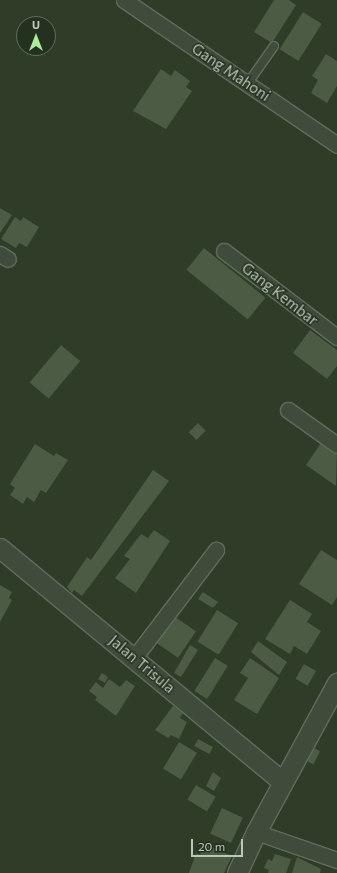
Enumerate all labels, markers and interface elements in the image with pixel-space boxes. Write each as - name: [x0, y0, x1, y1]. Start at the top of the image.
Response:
- north arrow: [16, 16, 56, 56]
- text: U: [32, 18, 40, 31]
- street label: Gang Mahoni: [188, 39, 274, 105]
- street label: Gang Kembar: [238, 259, 322, 329]
- street label: Jalan Trisula: [105, 631, 179, 697]
- scale bar: [193, 831, 245, 857]
- text: 20 m: [198, 839, 225, 853]

